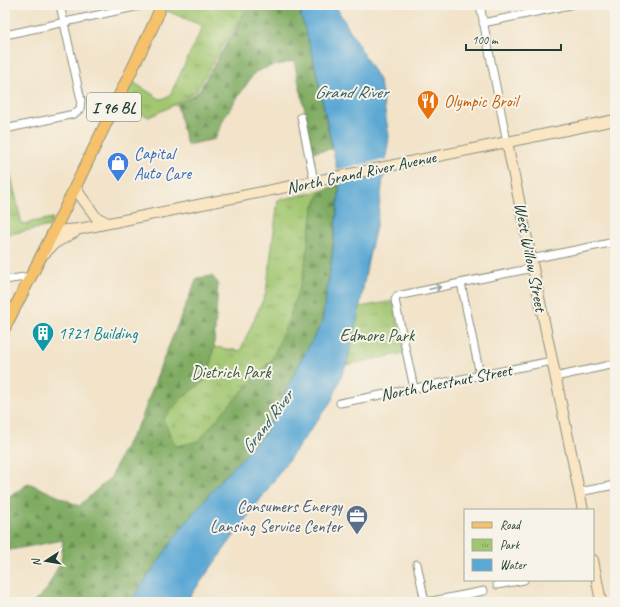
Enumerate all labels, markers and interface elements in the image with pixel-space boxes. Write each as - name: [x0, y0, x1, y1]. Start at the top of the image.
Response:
- scale bar: [466, 26, 561, 52]
- text: 100 m: [472, 32, 499, 48]
- water label: Grand River: [314, 81, 390, 103]
- restaurant icon: Olympic Broil: [415, 88, 441, 121]
- place label: Olympic Broil: [444, 91, 521, 112]
- road number: I 96 BL: [87, 93, 141, 121]
- place label: Capital Auto Care: [134, 143, 193, 184]
- street label: North Grand River Avenue: [284, 146, 439, 199]
- shop icon: Capital Auto Care: [105, 150, 131, 183]
- street label: West Willow Street: [510, 201, 552, 316]
- one-way arrow: [429, 283, 442, 291]
- building icon: 1721 Building: [30, 320, 56, 353]
- place label: 1721 Building: [58, 323, 138, 344]
- park label: Edmore Park: [340, 325, 416, 346]
- street label: North Chestnut Street: [379, 359, 516, 406]
- park label: Dietrich Park: [191, 362, 272, 383]
- water label: Grand River: [236, 384, 299, 458]
- place label: Consumers Energy Lansing Service Center: [210, 496, 344, 537]
- office icon: Consumers Energy Lansing Service Center: [344, 503, 370, 536]
- legend: [464, 509, 594, 581]
- text: Road: [500, 517, 522, 533]
- text: Park: [500, 537, 521, 553]
- north arrow: [26, 541, 66, 581]
- text: N: [28, 556, 44, 568]
- text: Water: [500, 557, 528, 573]

